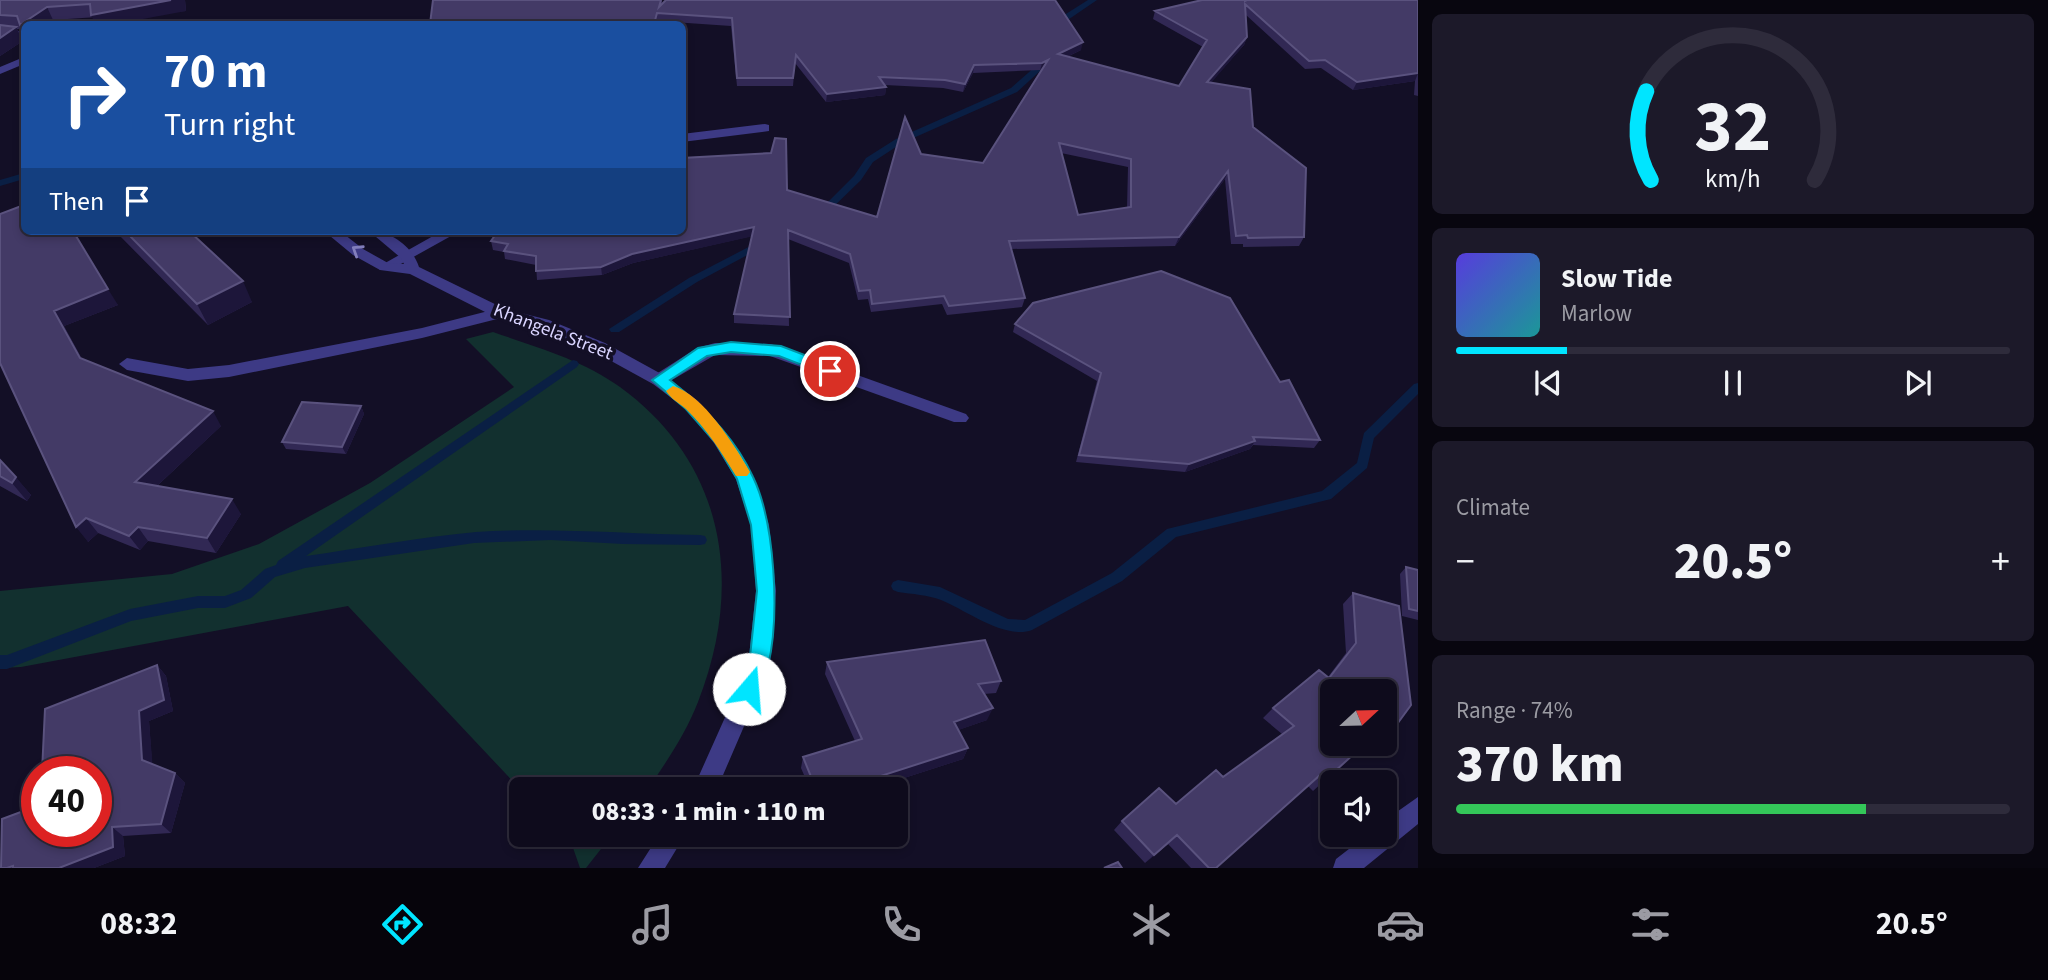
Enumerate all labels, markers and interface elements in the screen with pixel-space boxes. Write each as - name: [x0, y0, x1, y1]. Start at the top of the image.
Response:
- text: 70 m: [164, 37, 268, 107]
- icon: right: [49, 49, 140, 140]
- text: 32: [1695, 75, 1771, 179]
- text: Turn right: [164, 102, 295, 148]
- text: km/h: [1705, 161, 1761, 197]
- icon: arrive: [118, 182, 156, 220]
- text: Then: [49, 183, 104, 220]
- one-way arrow: [352, 246, 365, 259]
- text: Slow Tide: [1561, 260, 1672, 297]
- street label: Khangela Street: [489, 297, 617, 367]
- text: Marlow: [1561, 297, 1632, 330]
- pin: [800, 341, 860, 401]
- icon: arrive: [811, 352, 849, 390]
- icon: previous: [1529, 364, 1567, 402]
- icon: pause: [1714, 364, 1752, 402]
- icon: next: [1899, 364, 1937, 402]
- text: Climate: [1456, 491, 1530, 524]
- text: 20.5°: [1674, 525, 1792, 599]
- text: −: [1456, 535, 1475, 589]
- text: +: [1991, 535, 2010, 589]
- position arrow: [712, 652, 786, 726]
- north arrow: [1320, 679, 1396, 756]
- map controls: [1320, 679, 1397, 847]
- text: Range · 74%: [1456, 694, 1573, 727]
- text: 370 km: [1456, 728, 1624, 802]
- speed limit sign: 40: [21, 756, 112, 847]
- button: sound: [1320, 770, 1397, 847]
- text: 08:33 · 1 min · 110 m: [592, 793, 825, 830]
- icon: directions: [378, 900, 427, 949]
- icon: music: [628, 900, 677, 949]
- icon: phone: [877, 900, 926, 949]
- icon: climate: [1127, 900, 1176, 949]
- icon: car: [1376, 900, 1425, 949]
- icon: filters: [1626, 900, 1675, 949]
- text: 08:32: [100, 901, 177, 947]
- text: 20.5°: [1876, 901, 1948, 947]

